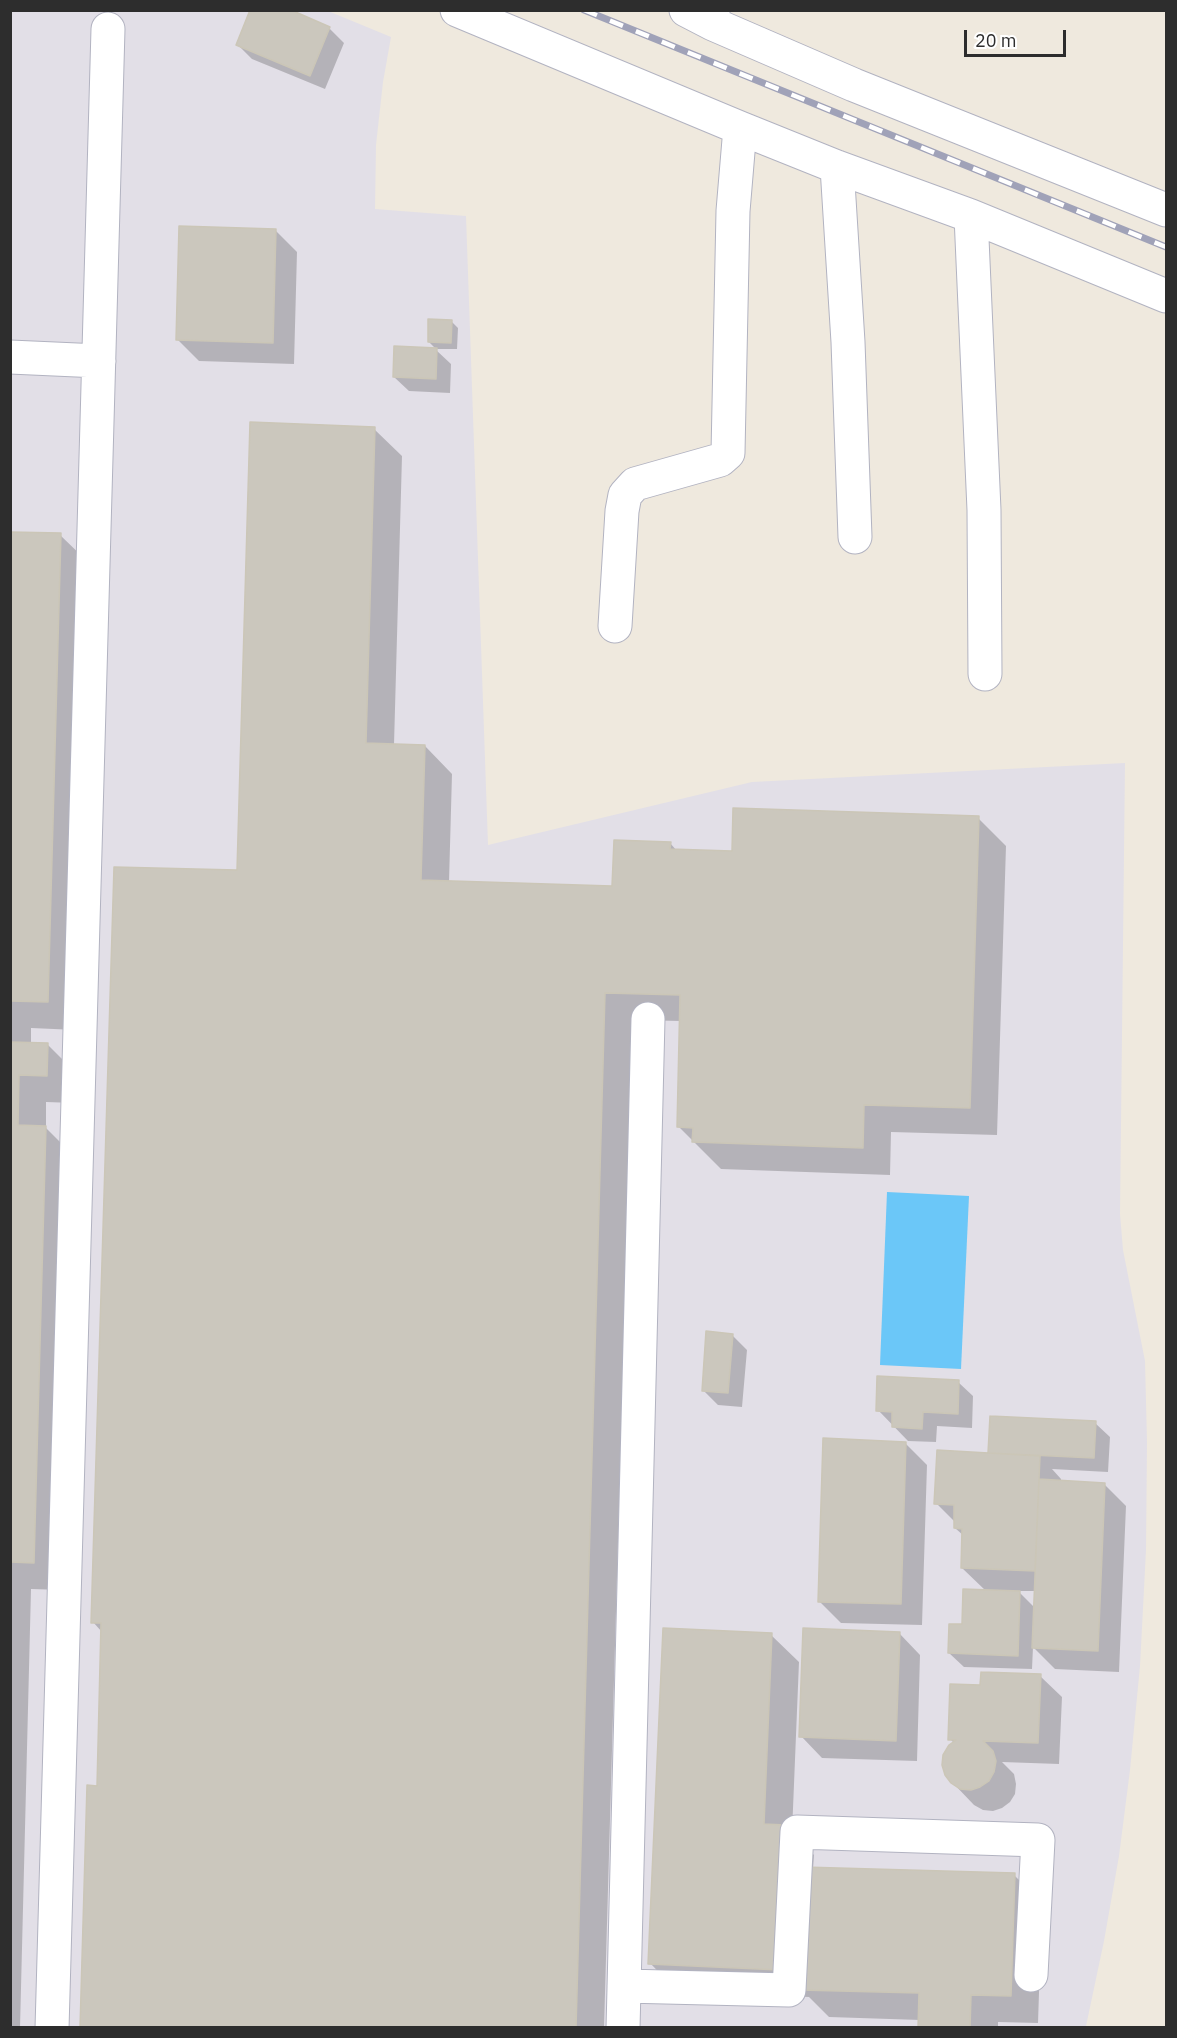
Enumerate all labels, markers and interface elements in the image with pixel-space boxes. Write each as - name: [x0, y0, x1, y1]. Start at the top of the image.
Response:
- scale bar: [967, 18, 1069, 56]
- text: 20 m: [975, 29, 1017, 52]

